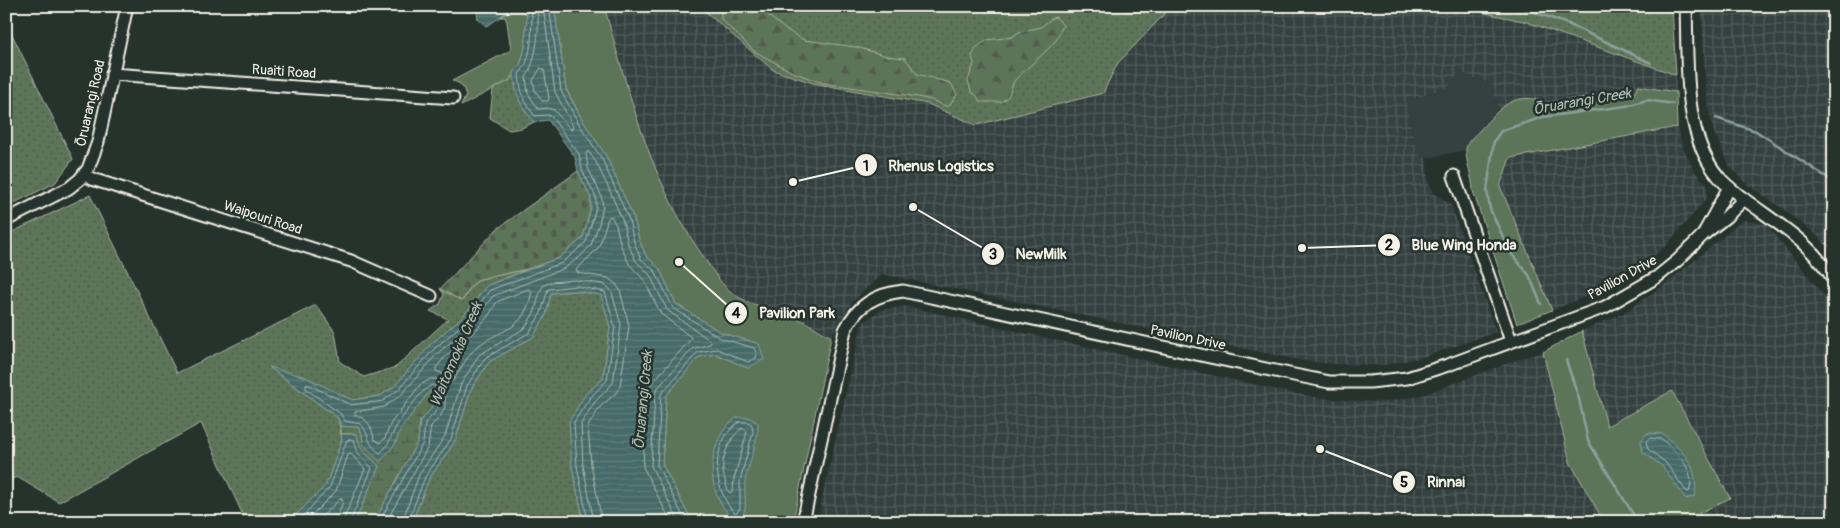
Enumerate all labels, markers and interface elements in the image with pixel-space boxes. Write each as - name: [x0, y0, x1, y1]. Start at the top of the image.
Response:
- street label: Ōruarangi Road: [72, 58, 109, 148]
- street label: Ruaiti Road: [251, 61, 317, 82]
- water label: Ōruarangi Creek: [1532, 83, 1634, 119]
- callout: Rhenus Logistics: [853, 150, 1004, 180]
- text: 1: [863, 157, 869, 176]
- text: Rhenus Logistics: [888, 157, 994, 176]
- street label: Waipouri Road: [221, 197, 304, 238]
- callout: Blue Wing Honda: [1376, 230, 1526, 260]
- text: 2: [1385, 236, 1393, 255]
- text: Blue Wing Honda: [1411, 236, 1517, 255]
- callout: NewMilk: [981, 239, 1077, 269]
- text: 3: [989, 245, 997, 264]
- text: NewMilk: [1016, 245, 1067, 264]
- street label: Pavilion Drive: [1585, 251, 1660, 303]
- water label: Waitomokia Creek: [426, 297, 488, 409]
- callout: Pavilion Park: [724, 298, 845, 328]
- text: 4: [732, 304, 741, 323]
- text: Pavilion Park: [759, 304, 836, 323]
- street label: Pavilion Drive: [1149, 321, 1227, 354]
- water label: Ōruarangi Creek: [630, 348, 657, 450]
- callout: Rinnai: [1392, 467, 1475, 497]
- text: 5: [1400, 473, 1408, 492]
- text: Rinnai: [1427, 473, 1465, 492]

